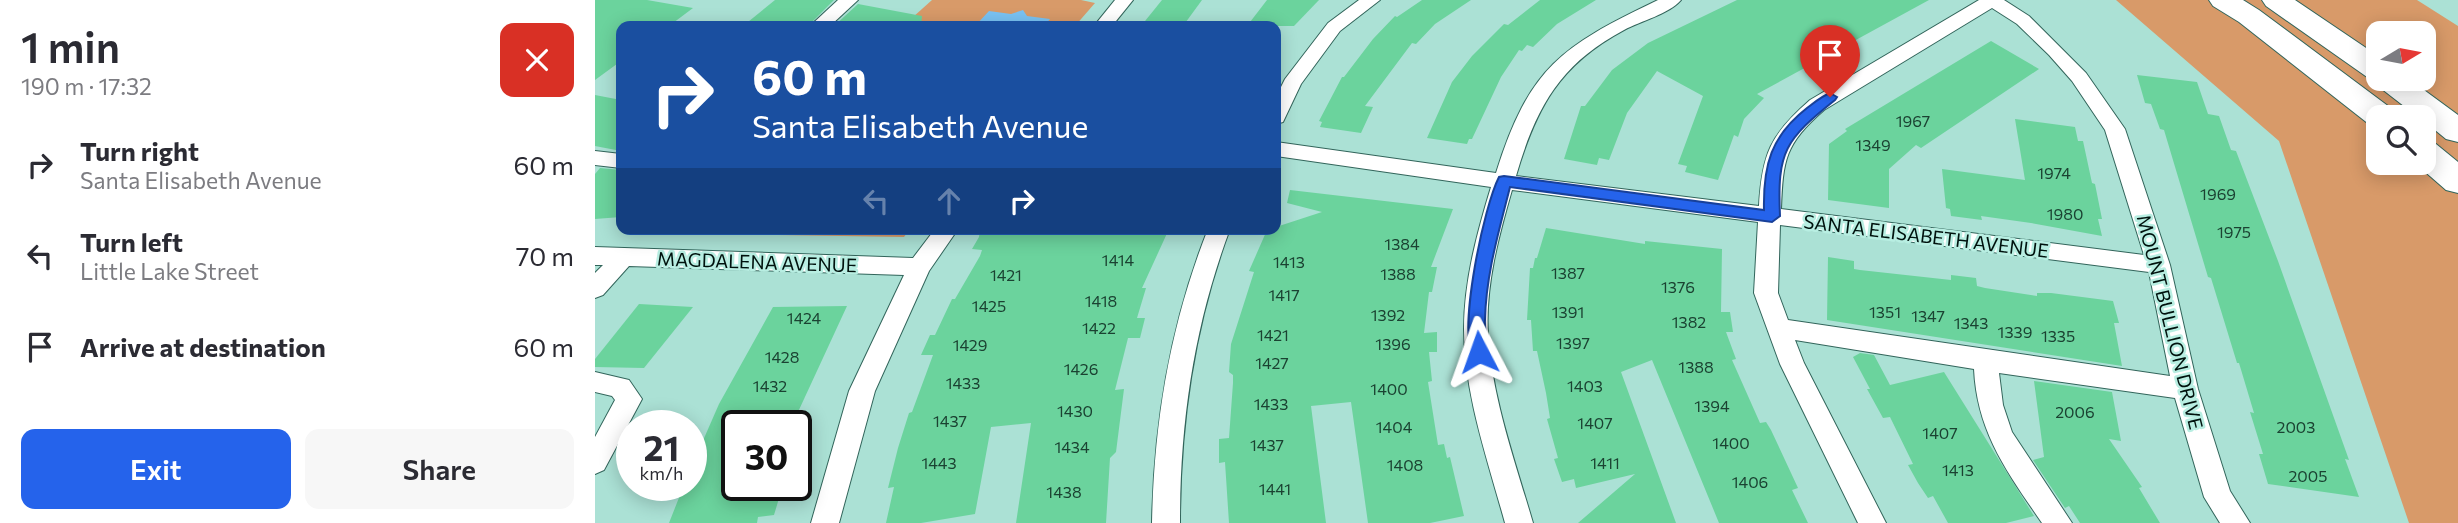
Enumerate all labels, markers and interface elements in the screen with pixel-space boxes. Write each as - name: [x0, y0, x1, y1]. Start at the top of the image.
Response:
- text: 1 min: [21, 20, 120, 72]
- north arrow: [2366, 21, 2436, 91]
- map controls: [2366, 21, 2436, 175]
- button: close: [500, 23, 574, 97]
- pin: [1800, 25, 1860, 97]
- icon: arrive: [1811, 36, 1849, 74]
- text: 60 m: [752, 45, 867, 105]
- icon: right: [637, 49, 728, 140]
- text: 190 m · 17:32: [21, 72, 152, 100]
- text: Santa Elisabeth Avenue: [752, 105, 1088, 145]
- button: search: [2366, 105, 2436, 175]
- house number: 1967: [1896, 111, 1930, 130]
- text: Turn right: [80, 135, 199, 166]
- house number: 1349: [1855, 135, 1891, 154]
- icon: right: [21, 146, 59, 184]
- text: 60 m: [514, 149, 574, 180]
- house number: 1974: [2037, 163, 2071, 182]
- text: Santa Elisabeth Avenue: [80, 166, 322, 194]
- icon: left: [857, 182, 895, 220]
- icon: ahead: [930, 182, 968, 220]
- icon: right: [1003, 182, 1041, 220]
- house number: 1969: [2200, 184, 2236, 203]
- house number: 1980: [2047, 204, 2083, 223]
- street label: SANTA ELISABETH AVENUE: [1802, 209, 2050, 262]
- street label: MOUNT BULLION DRIVE: [2133, 212, 2208, 432]
- house number: 1975: [2217, 222, 2251, 241]
- text: Turn left: [80, 226, 183, 257]
- house number: 1384: [1384, 234, 1420, 253]
- icon: left: [21, 237, 59, 275]
- text: 70 m: [516, 240, 574, 271]
- street label: MAGDALENA AVENUE: [657, 247, 857, 276]
- house number: 1414: [1102, 250, 1135, 269]
- house number: 1413: [1273, 252, 1305, 271]
- text: Little Lake Street: [80, 257, 259, 285]
- house number: 1387: [1551, 263, 1585, 282]
- house number: 1388: [1380, 264, 1416, 283]
- house number: 1421: [990, 265, 1022, 284]
- house number: 1376: [1661, 277, 1695, 296]
- house number: 1417: [1268, 285, 1300, 304]
- house number: 1418: [1085, 291, 1117, 310]
- house number: 1425: [972, 296, 1006, 315]
- house number: 1391: [1552, 302, 1584, 321]
- house number: 1351: [1869, 302, 1901, 321]
- house number: 1392: [1371, 305, 1405, 324]
- house number: 1347: [1911, 306, 1945, 325]
- house number: 1424: [787, 308, 822, 327]
- house number: 1382: [1672, 312, 1706, 331]
- house number: 1343: [1954, 313, 1988, 332]
- position arrow: [1442, 315, 1516, 389]
- house number: 1422: [1082, 318, 1116, 337]
- house number: 1339: [1998, 322, 2032, 341]
- house number: 1421: [1257, 325, 1289, 344]
- house number: 1335: [2041, 326, 2075, 345]
- icon: arrive: [21, 328, 59, 366]
- text: Arrive at destination: [80, 331, 326, 362]
- text: 60 m: [514, 331, 574, 362]
- house number: 1397: [1556, 333, 1590, 352]
- house number: 1396: [1375, 334, 1411, 353]
- house number: 1429: [953, 335, 987, 354]
- house number: 1428: [765, 347, 799, 366]
- house number: 1427: [1255, 353, 1289, 372]
- house number: 1388: [1678, 357, 1714, 376]
- house number: 1426: [1064, 359, 1098, 378]
- house number: 1433: [946, 373, 980, 392]
- house number: 1432: [753, 376, 787, 395]
- house number: 1403: [1567, 376, 1603, 395]
- house number: 1400: [1370, 379, 1408, 398]
- house number: 1433: [1254, 394, 1288, 413]
- house number: 1394: [1694, 396, 1730, 415]
- house number: 1430: [1057, 401, 1093, 420]
- house number: 2006: [2055, 402, 2095, 421]
- speed limit sign: 30: [721, 410, 812, 501]
- house number: 1437: [933, 411, 967, 430]
- house number: 1407: [1577, 413, 1613, 432]
- house number: 1404: [1376, 417, 1413, 436]
- house number: 2003: [2277, 417, 2315, 436]
- house number: 1407: [1922, 423, 1958, 442]
- text: 21: [644, 425, 679, 468]
- button: Exit: [21, 429, 291, 509]
- button: Share: [305, 429, 574, 509]
- house number: 1400: [1712, 433, 1750, 452]
- house number: 1437: [1250, 435, 1284, 454]
- house number: 1434: [1054, 437, 1090, 456]
- house number: 1443: [921, 453, 957, 472]
- house number: 1411: [1590, 453, 1620, 472]
- house number: 1408: [1387, 455, 1423, 474]
- house number: 1413: [1942, 460, 1974, 479]
- text: km/h: [640, 462, 683, 484]
- house number: 2005: [2289, 466, 2327, 485]
- house number: 1406: [1732, 472, 1768, 491]
- house number: 1441: [1259, 479, 1291, 498]
- house number: 1438: [1046, 482, 1082, 501]

